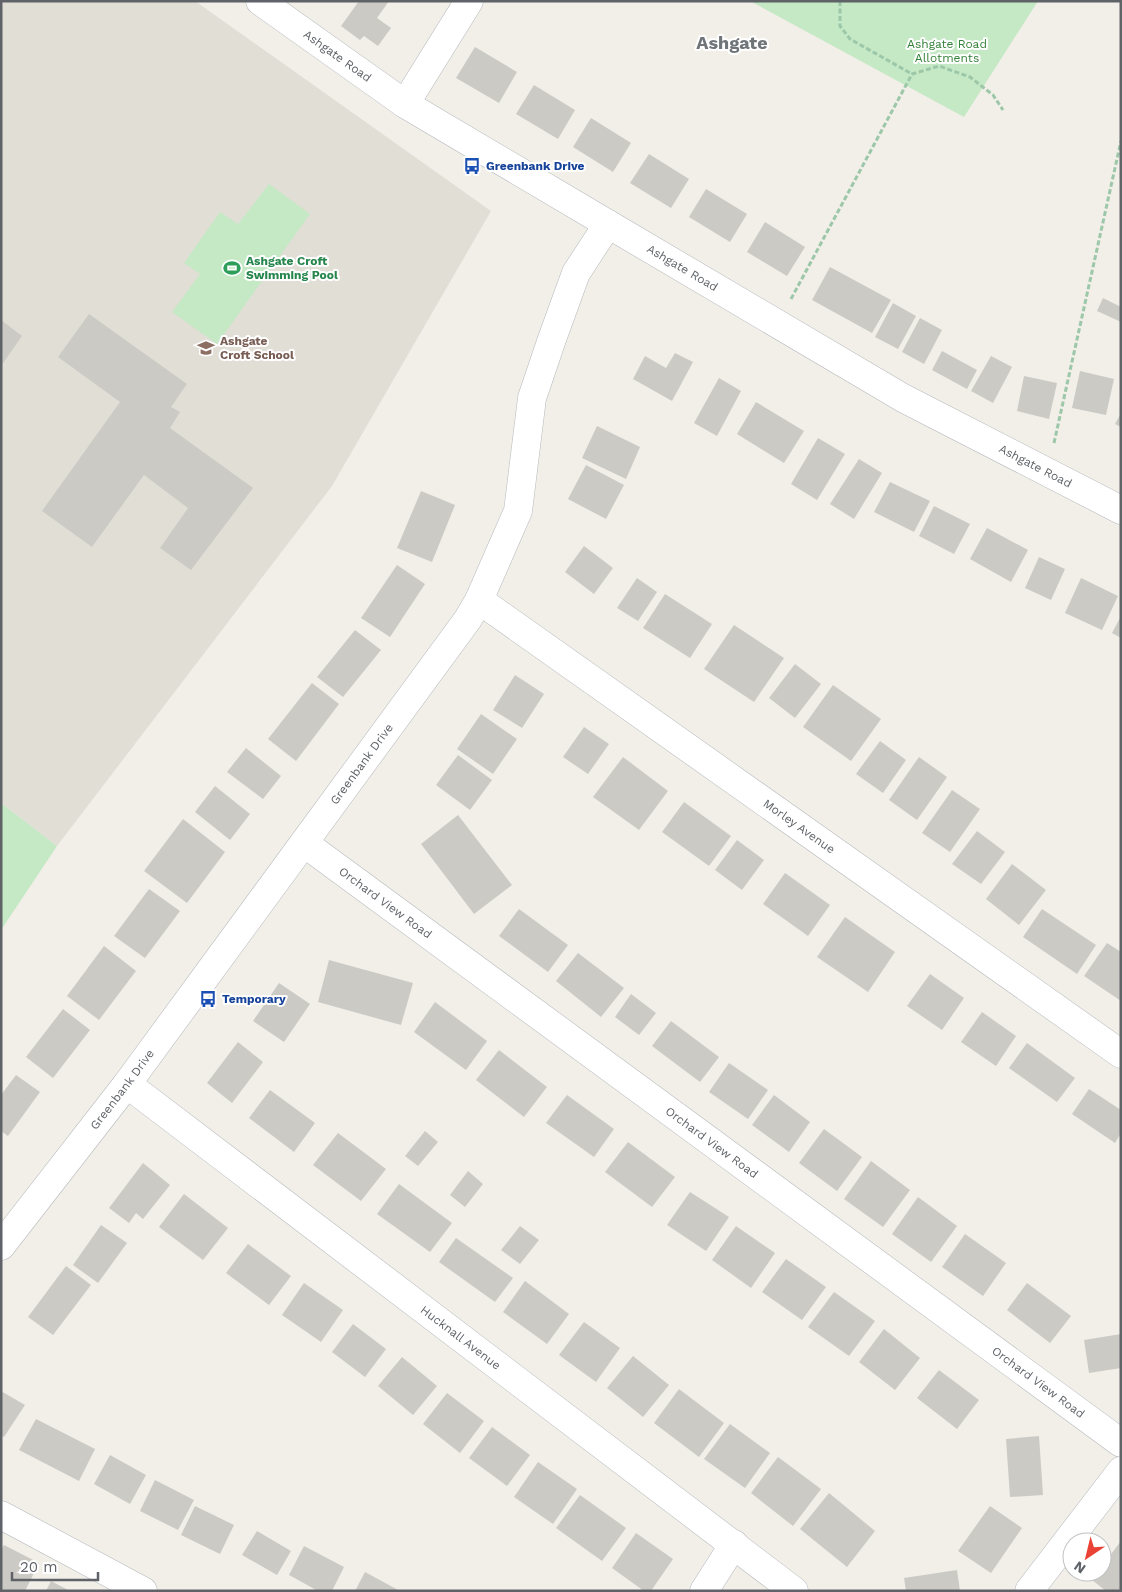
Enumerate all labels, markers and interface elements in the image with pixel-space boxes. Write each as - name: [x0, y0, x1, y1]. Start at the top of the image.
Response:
- street label: Ashgate Road: [301, 27, 374, 85]
- district label: Ashgate: [696, 32, 768, 53]
- park label: Ashgate Road Allotments: [907, 37, 987, 65]
- bus stop icon: Greenbank Drive: [462, 156, 482, 176]
- place label: Greenbank Drive: [486, 159, 585, 173]
- street label: Ashgate Road: [644, 242, 720, 294]
- place label: Ashgate Croft Swimming Pool: [246, 254, 338, 282]
- sports icon: Ashgate Croft Swimming Pool: [222, 258, 242, 278]
- place label: Ashgate Croft School: [220, 334, 294, 362]
- school or university icon: Ashgate Croft School: [196, 338, 216, 358]
- street label: Ashgate Road: [997, 442, 1074, 491]
- street label: Greenbank Drive: [327, 721, 396, 807]
- street label: Morley Avenue: [760, 796, 838, 857]
- street label: Orchard View Road: [336, 864, 434, 941]
- bus stop icon: Temporary: [198, 989, 218, 1009]
- place label: Temporary: [222, 992, 286, 1006]
- street label: Greenbank Drive: [87, 1047, 157, 1132]
- street label: Orchard View Road: [663, 1104, 761, 1181]
- street label: Hucknall Avenue: [418, 1303, 503, 1373]
- street label: Orchard View Road: [989, 1344, 1087, 1421]
- north arrow: [1062, 1532, 1112, 1582]
- scale bar: [12, 1550, 99, 1582]
- text: 20 m: [20, 1558, 58, 1576]
- text: N: [1071, 1558, 1088, 1577]

